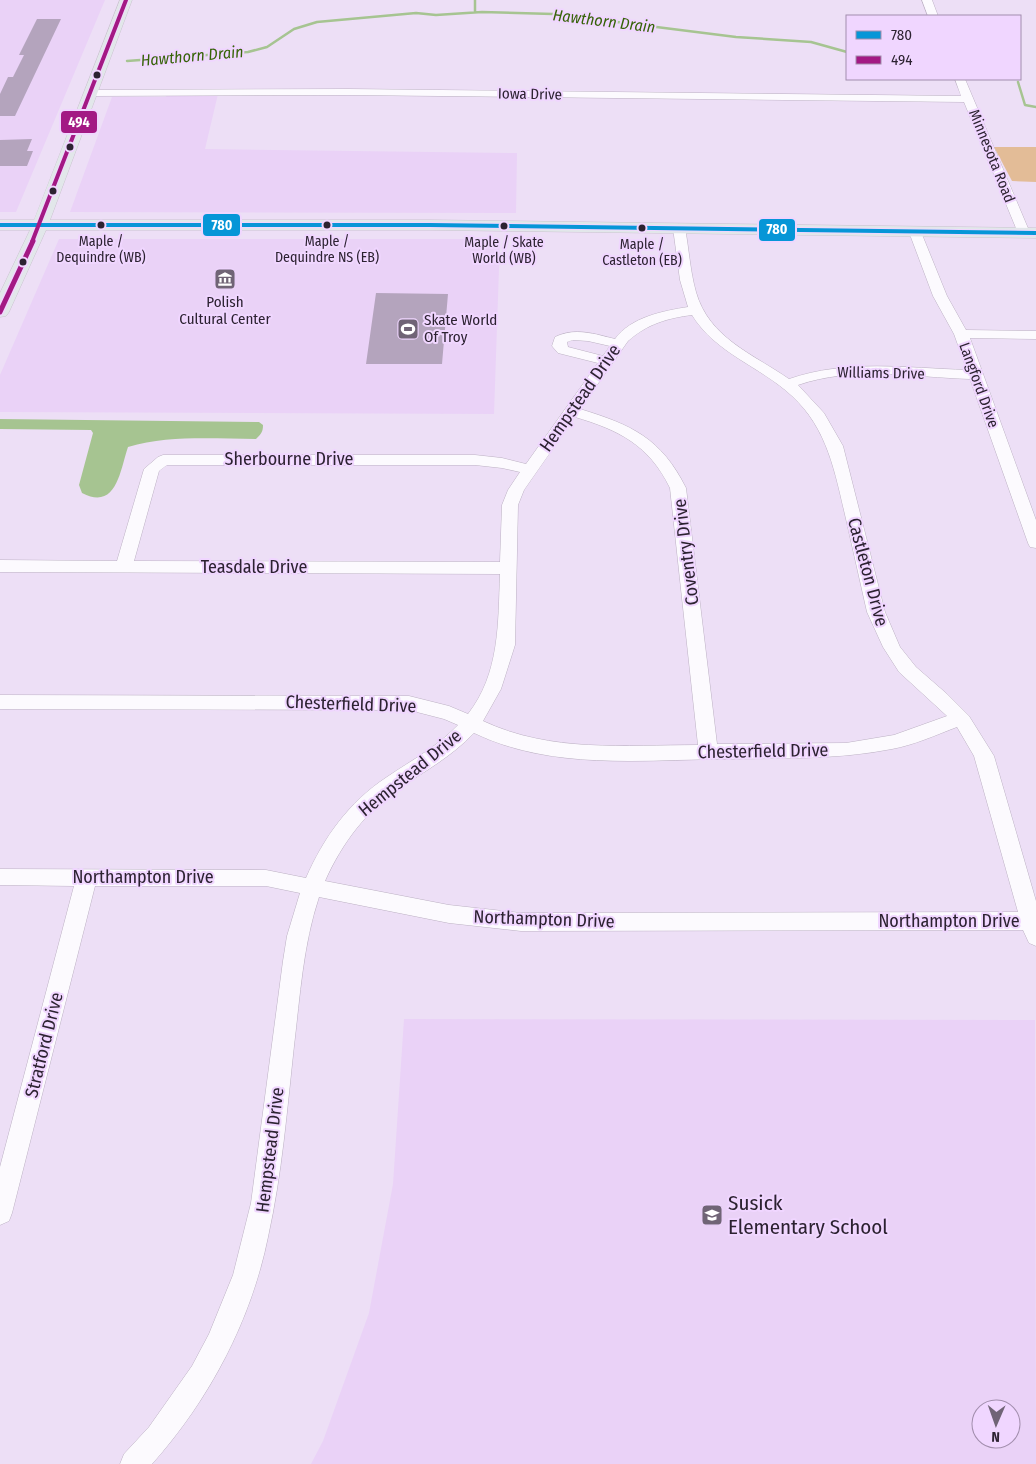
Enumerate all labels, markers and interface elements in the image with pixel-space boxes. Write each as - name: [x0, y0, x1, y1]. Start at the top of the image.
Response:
- water label: Hawthorn Drain: [552, 5, 656, 37]
- legend: [846, 15, 1021, 80]
- text: 780: [891, 26, 912, 44]
- water label: Hawthorn Drain: [140, 42, 244, 70]
- text: 494: [891, 51, 912, 69]
- unlabelled marker: [92, 70, 102, 80]
- street label: Iowa Drive: [498, 84, 562, 104]
- street label: Minnesota Road: [965, 107, 1019, 205]
- line badge: 494: [60, 110, 98, 134]
- text: 494: [68, 114, 90, 131]
- unlabelled marker: [65, 142, 75, 152]
- unlabelled marker: [48, 186, 58, 196]
- line badge: 780: [202, 213, 241, 237]
- text: 780: [212, 217, 233, 234]
- line badge: 780: [758, 218, 796, 242]
- marker: Maple / Dequindre (WB): [96, 220, 106, 230]
- marker: Maple / Dequindre NS (EB): [322, 220, 332, 230]
- marker: Maple / Skate World (WB): [499, 221, 509, 231]
- text: 780: [767, 221, 788, 238]
- marker: Maple / Castleton (EB): [637, 223, 647, 233]
- place label: Maple / Dequindre (WB): [56, 233, 146, 266]
- place label: Maple / Dequindre NS (EB): [275, 233, 379, 266]
- place label: Maple / Skate World (WB): [464, 234, 544, 267]
- place label: Maple / Castleton (EB): [602, 236, 682, 269]
- unlabelled marker: [18, 257, 28, 267]
- museum icon: Polish Cultural Center: [213, 267, 237, 291]
- place label: Polish Cultural Center: [179, 293, 271, 328]
- place label: Skate World Of Troy: [424, 311, 497, 346]
- sports icon: Skate World Of Troy: [396, 317, 420, 341]
- street label: Hempstead Drive: [535, 340, 625, 456]
- street label: Langford Drive: [955, 340, 1003, 430]
- street label: Williams Drive: [837, 363, 925, 383]
- street label: Sherbourne Drive: [224, 448, 354, 470]
- street label: Coventry Drive: [669, 497, 703, 606]
- street label: Castleton Drive: [843, 515, 893, 629]
- street label: Teasdale Drive: [201, 556, 307, 578]
- street label: Chesterfield Drive: [285, 691, 417, 717]
- street label: Hempstead Drive: [354, 725, 466, 821]
- street label: Chesterfield Drive: [697, 739, 829, 763]
- street label: Northampton Drive: [72, 866, 214, 888]
- street label: Northampton Drive: [473, 906, 615, 932]
- street label: Northampton Drive: [878, 910, 1020, 932]
- street label: Stratford Drive: [20, 990, 68, 1100]
- street label: Hempstead Drive: [251, 1086, 289, 1214]
- place label: Susick Elementary School: [728, 1190, 888, 1240]
- school or university icon: Susick Elementary School: [700, 1203, 724, 1227]
- north arrow: [971, 1399, 1021, 1449]
- text: N: [991, 1428, 1000, 1445]

